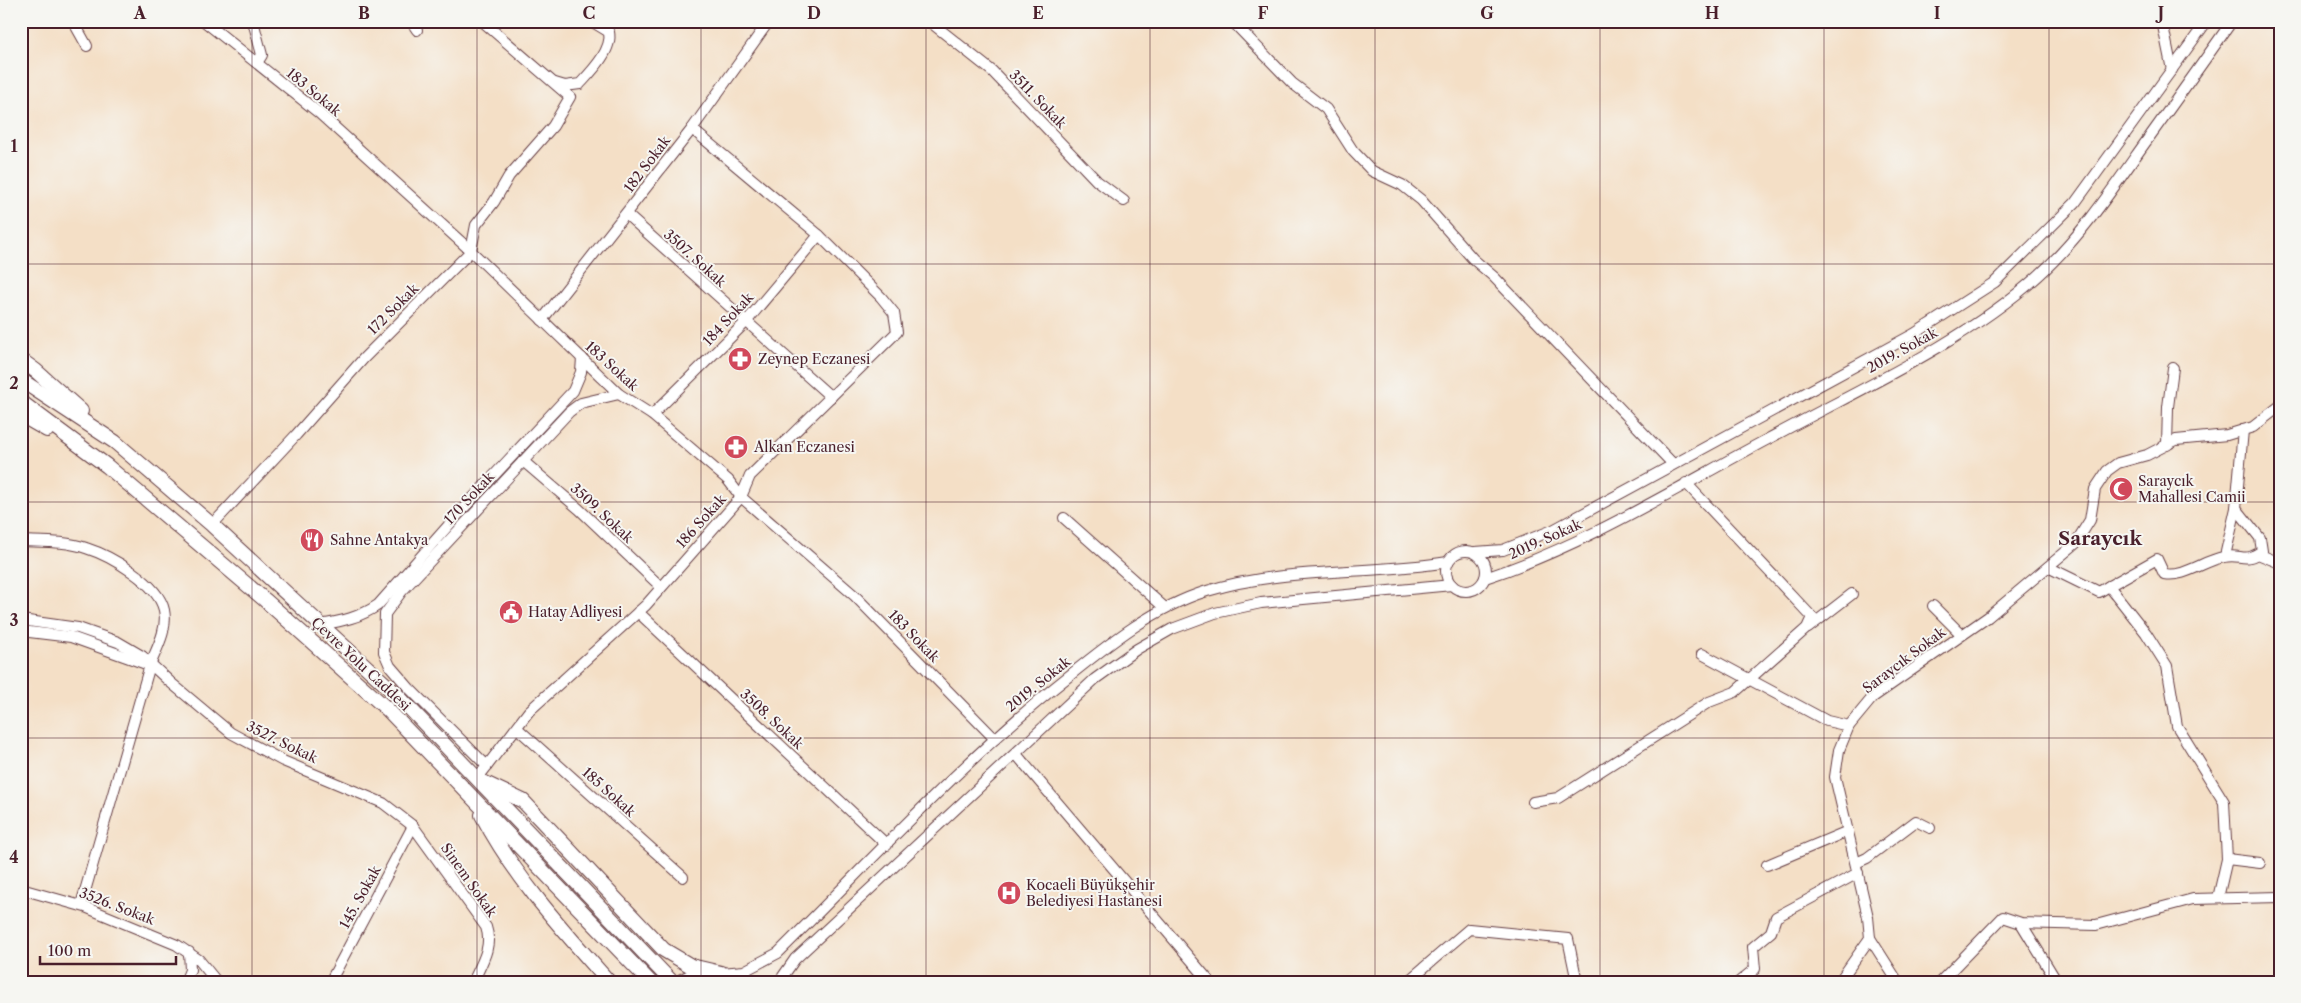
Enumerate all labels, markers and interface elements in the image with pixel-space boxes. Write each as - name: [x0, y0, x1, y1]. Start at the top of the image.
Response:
- text: A: [133, 3, 147, 23]
- text: B: [358, 3, 370, 23]
- text: C: [583, 3, 595, 23]
- text: D: [807, 3, 821, 23]
- text: E: [1032, 3, 1044, 23]
- text: F: [1258, 3, 1269, 23]
- text: G: [1480, 3, 1494, 23]
- text: H: [1705, 3, 1719, 23]
- text: I: [1934, 3, 1941, 23]
- text: J: [2155, 3, 2164, 23]
- street label: 183 Sokak: [283, 64, 346, 121]
- street label: 3511. Sokak: [1006, 66, 1071, 133]
- street label: 182 Sokak: [620, 131, 675, 196]
- text: 1: [10, 136, 18, 156]
- street label: 3507. Sokak: [660, 225, 731, 291]
- street label: 172 Sokak: [364, 279, 423, 338]
- street label: 184 Sokak: [699, 288, 758, 349]
- street label: 2019. Sokak: [1864, 323, 1941, 377]
- street label: 183 Sokak: [582, 337, 643, 395]
- pharmacy icon: Zeynep Eczanesi: [727, 346, 753, 372]
- place label: Zeynep Eczanesi: [758, 350, 870, 368]
- text: 2: [9, 373, 19, 393]
- pharmacy icon: Alkan Eczanesi: [723, 434, 749, 460]
- place label: Alkan Eczanesi: [753, 438, 855, 456]
- street label: 170 Sokak: [440, 467, 499, 528]
- place label: Saraycık Mahallesi Camii: [2138, 472, 2246, 506]
- mosque icon: Saraycık Mahallesi Camii: [2108, 476, 2134, 502]
- street label: 3509. Sokak: [567, 479, 638, 547]
- street label: 186 Sokak: [672, 490, 730, 552]
- street label: 2019. Sokak: [1506, 515, 1585, 563]
- restaurant icon: Sahne Antakya: [299, 527, 325, 553]
- district label: Saraycık: [2058, 527, 2142, 550]
- place label: Sahne Antakya: [330, 531, 429, 549]
- public building icon: Hatay Adliyesi: [498, 599, 524, 625]
- place label: Hatay Adliyesi: [528, 603, 622, 621]
- street label: 183 Sokak: [885, 606, 944, 667]
- text: 3: [9, 610, 19, 630]
- street label: Çevre Yolu Caddesi: [307, 613, 415, 715]
- street label: Saraycık Sokak: [1859, 622, 1950, 697]
- street label: 2019. Sokak: [1002, 652, 1075, 716]
- street label: 3508. Sokak: [737, 685, 808, 754]
- street label: 3527. Sokak: [243, 717, 321, 767]
- street label: 185 Sokak: [579, 763, 640, 821]
- street label: Sinem Sokak: [437, 839, 502, 921]
- text: 4: [9, 847, 19, 867]
- street label: 145. Sokak: [335, 862, 385, 932]
- place label: Kocaeli Büyükşehir Belediyesi Hastanesi: [1026, 876, 1162, 910]
- hospital icon: Kocaeli Büyükşehir Belediyesi Hastanesi: [996, 880, 1022, 906]
- street label: 3526. Sokak: [77, 883, 158, 929]
- scale bar: [40, 933, 176, 965]
- text: 100 m: [48, 941, 91, 960]

